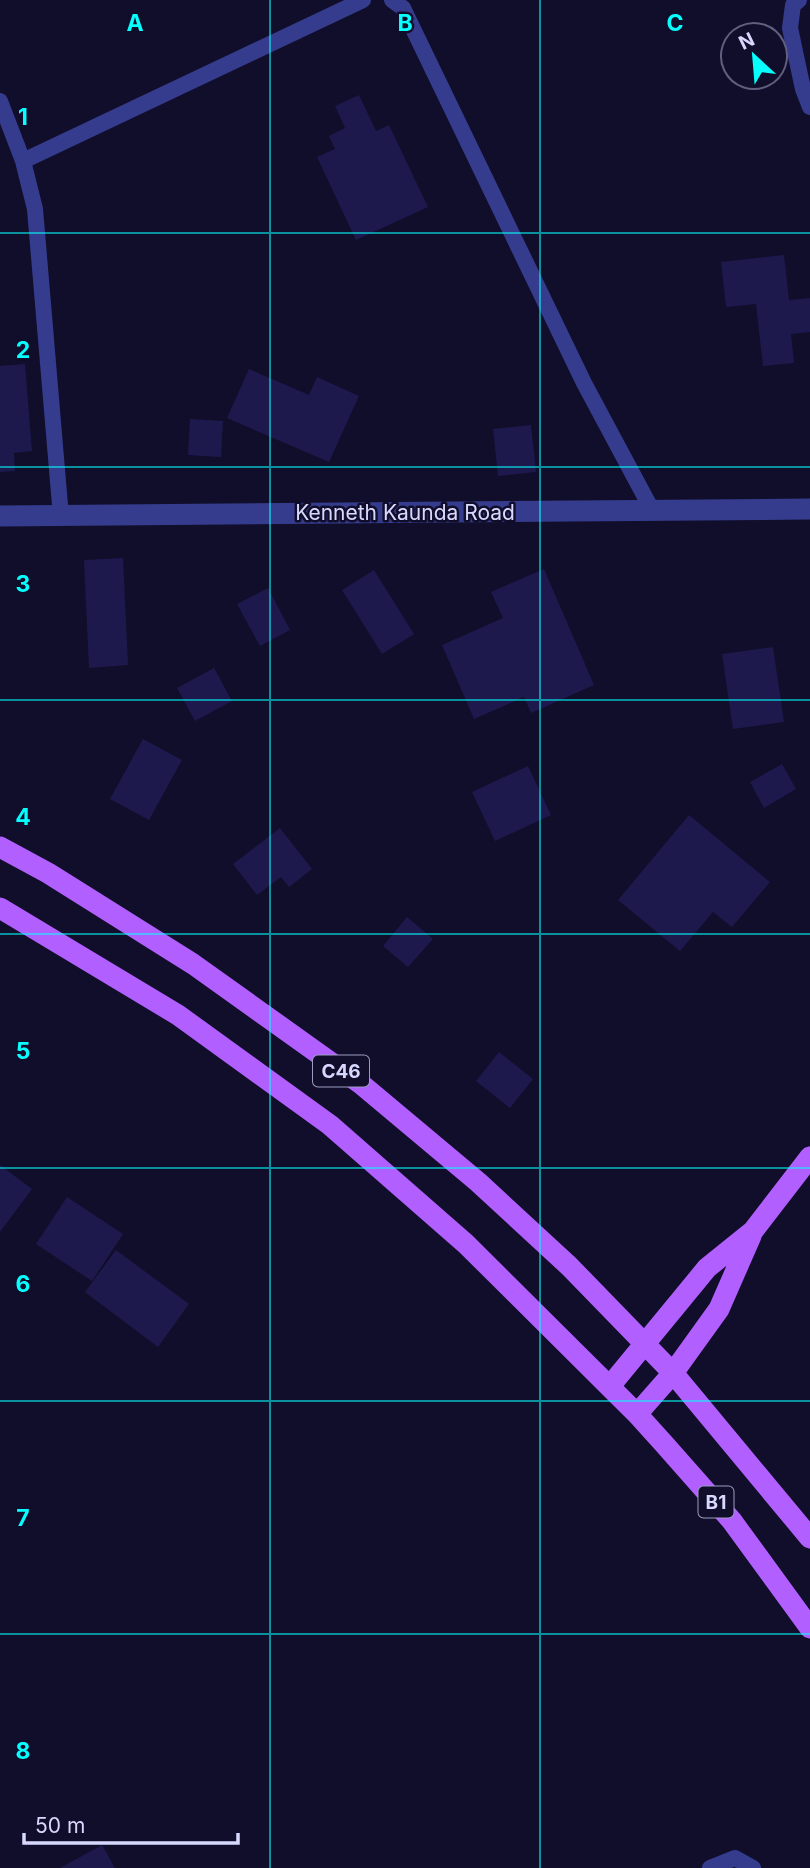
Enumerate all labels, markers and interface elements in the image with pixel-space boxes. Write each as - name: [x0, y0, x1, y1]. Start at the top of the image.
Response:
- text: A: [126, 9, 144, 37]
- text: B: [397, 9, 413, 37]
- text: C: [666, 9, 684, 37]
- north arrow: [719, 21, 789, 91]
- text: N: [735, 28, 758, 55]
- text: 1: [18, 103, 28, 131]
- text: 2: [16, 336, 30, 364]
- street label: Kenneth Kaunda Road: [295, 500, 515, 525]
- text: 3: [16, 570, 30, 598]
- text: 4: [15, 803, 31, 831]
- text: 5: [16, 1037, 30, 1065]
- road number: C46: [313, 1056, 369, 1086]
- text: 6: [16, 1270, 30, 1298]
- road number: B1: [698, 1486, 734, 1518]
- text: 7: [16, 1504, 30, 1532]
- text: 8: [16, 1737, 30, 1765]
- scale bar: [24, 1801, 238, 1845]
- text: 50 m: [35, 1813, 85, 1838]

